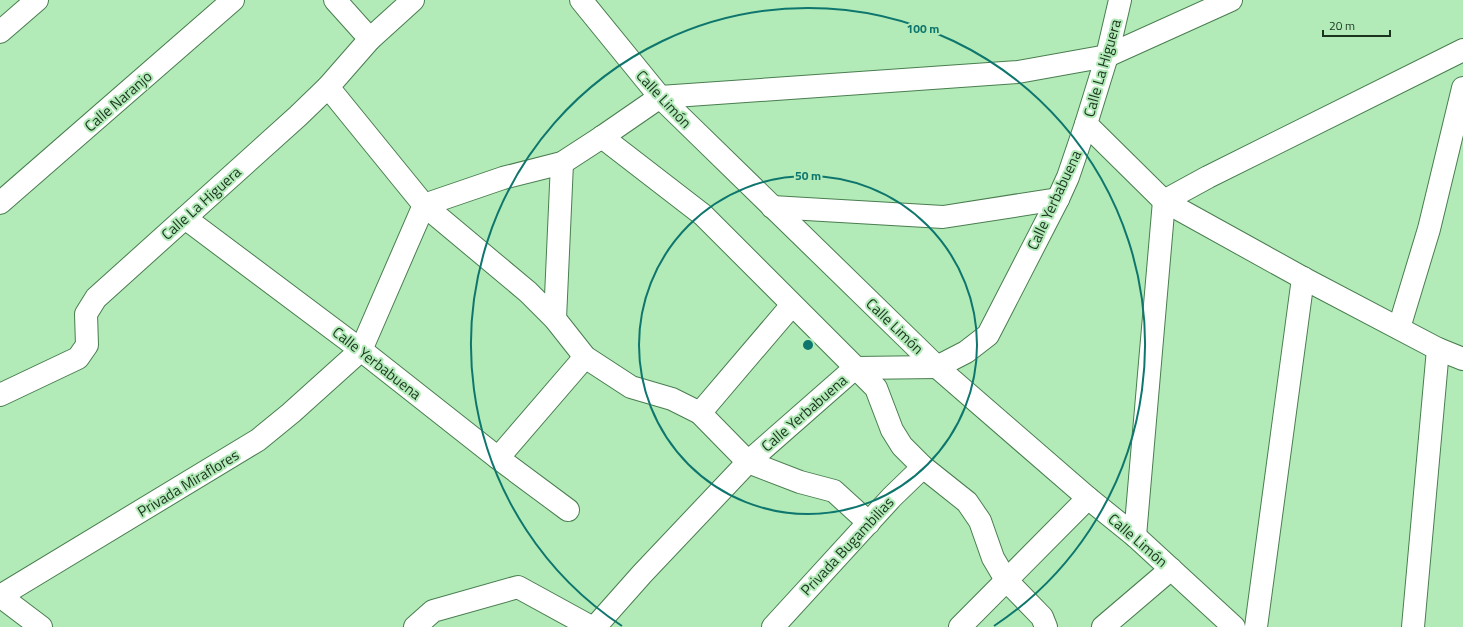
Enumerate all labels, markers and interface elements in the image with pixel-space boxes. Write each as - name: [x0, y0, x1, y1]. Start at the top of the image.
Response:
- scale bar: [1323, 12, 1390, 38]
- street label: Calle La Higuera: [1077, 16, 1127, 120]
- text: 20 m: [1329, 16, 1355, 35]
- text: 100 m: [907, 19, 939, 38]
- street label: Calle Naranjo: [79, 65, 157, 137]
- street label: Calle Limón: [631, 65, 697, 133]
- street label: Calle Yerbabuena: [1021, 146, 1087, 254]
- street label: Calle La Higuera: [156, 160, 247, 245]
- text: 50 m: [795, 166, 821, 185]
- street label: Calle Limón: [861, 293, 929, 359]
- street label: Calle Yerbabuena: [327, 321, 427, 406]
- centre of rings: [801, 338, 815, 352]
- street label: Calle Yerbabuena: [756, 369, 853, 457]
- street label: Privada Miraflores: [133, 443, 243, 523]
- street label: Privada Bugambilias: [795, 491, 899, 601]
- street label: Calle Limón: [1103, 508, 1173, 572]

